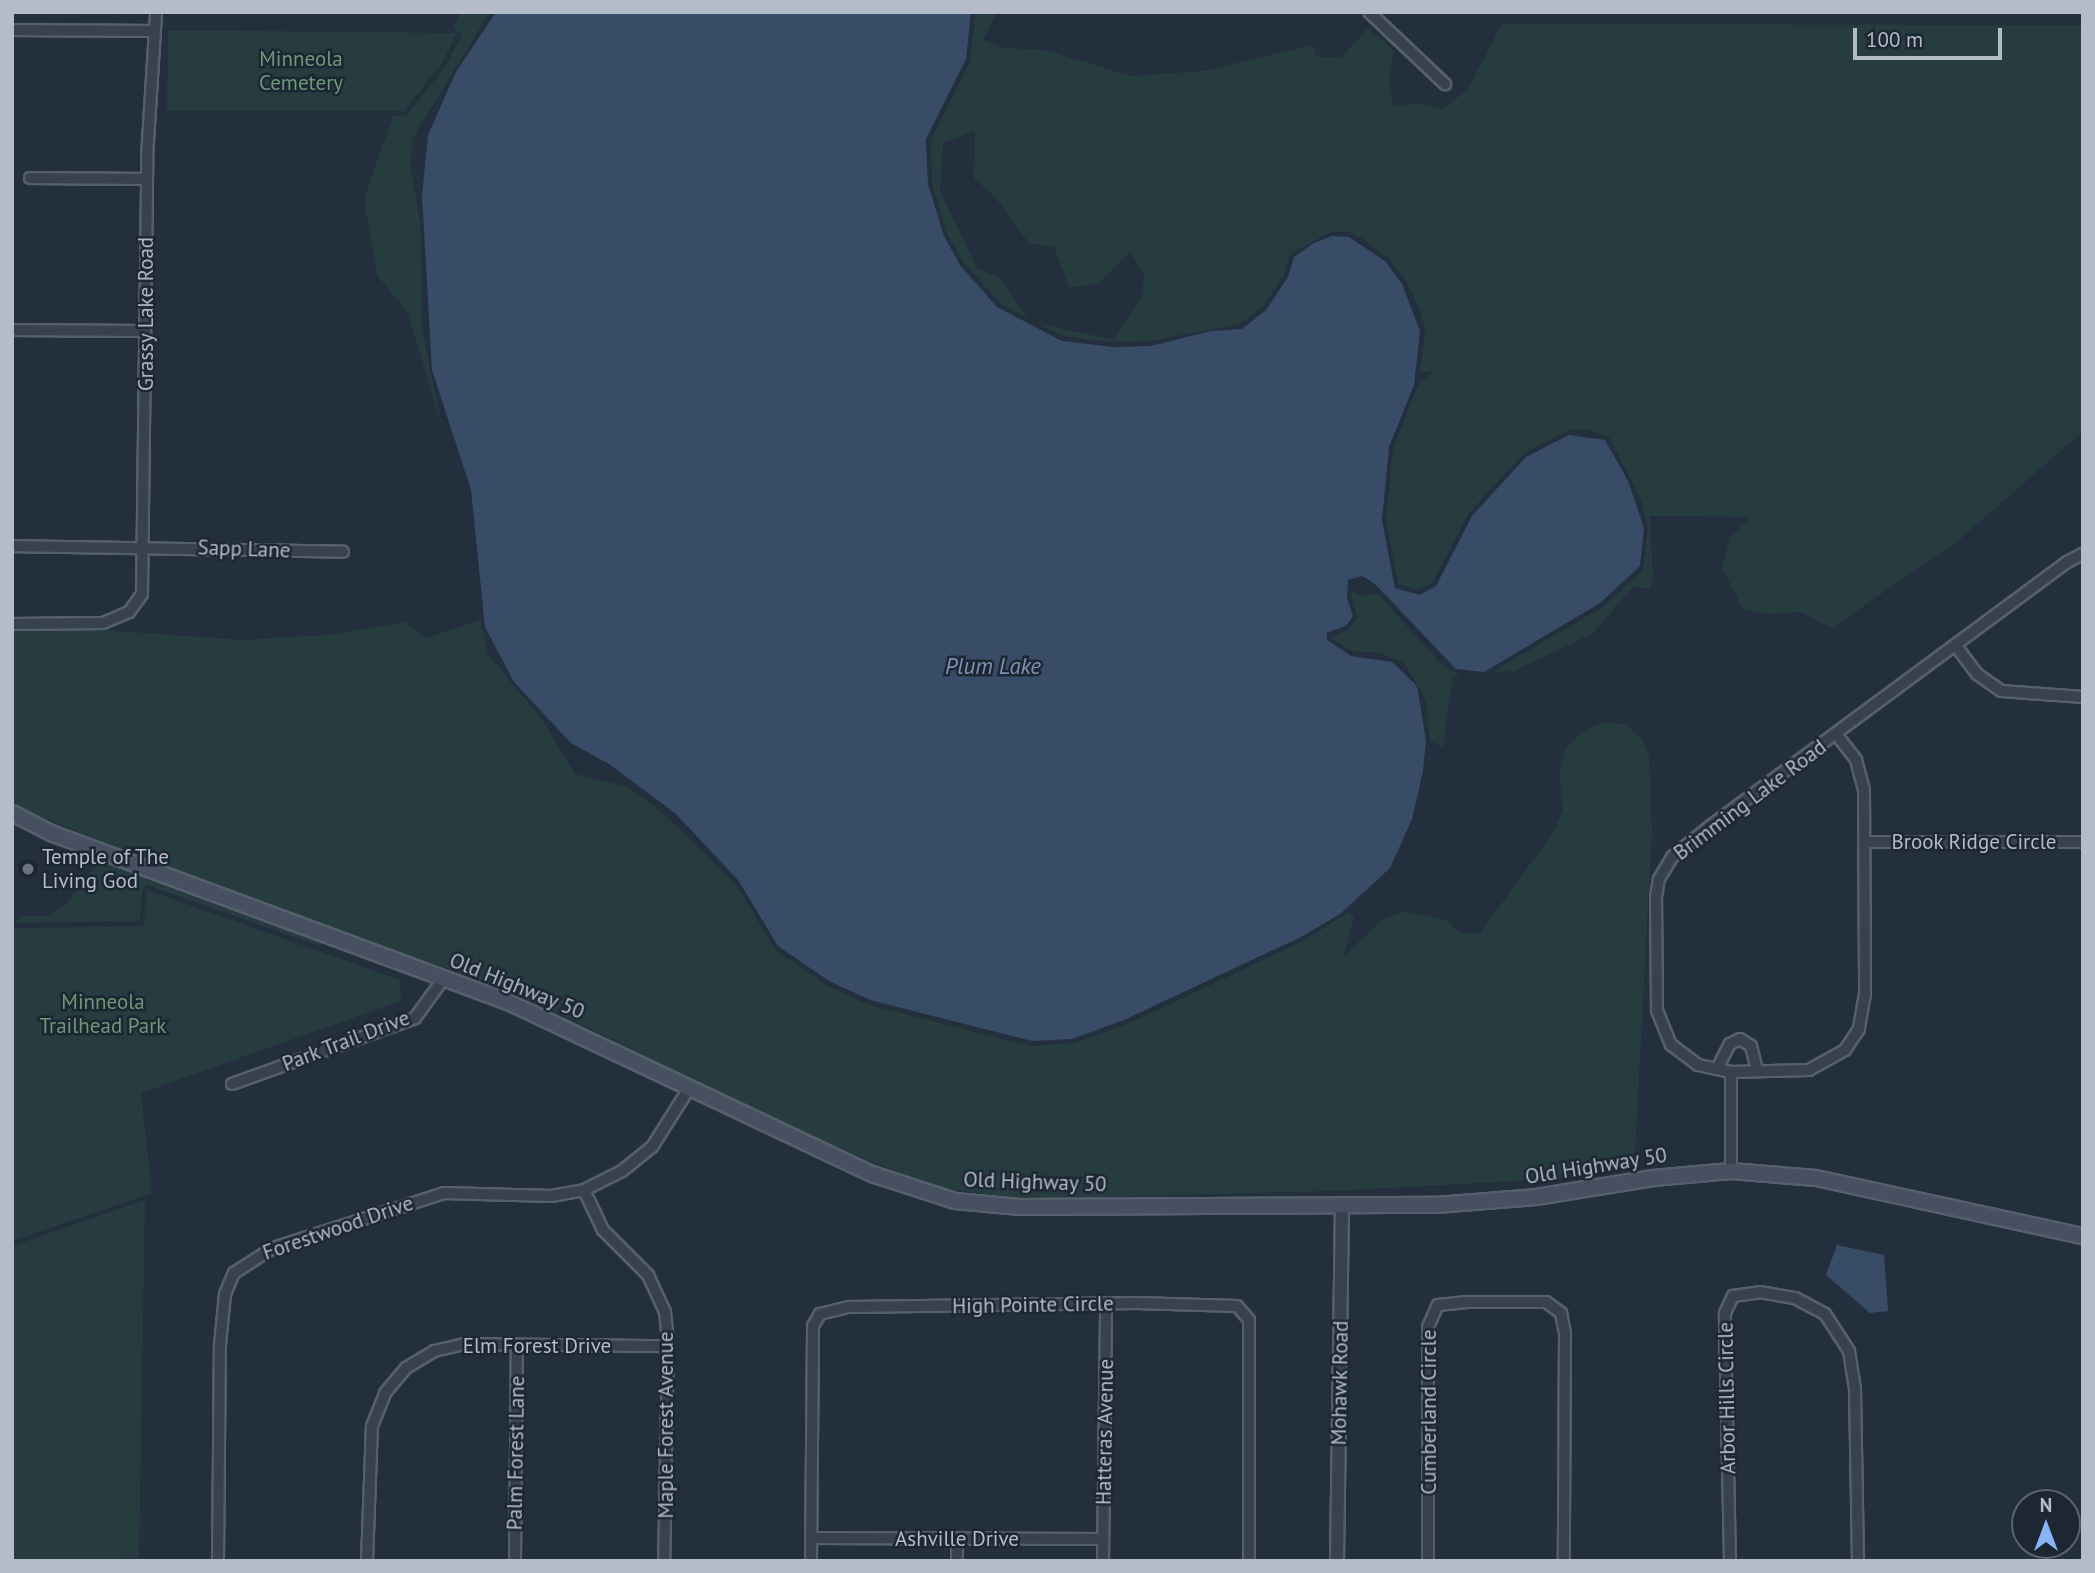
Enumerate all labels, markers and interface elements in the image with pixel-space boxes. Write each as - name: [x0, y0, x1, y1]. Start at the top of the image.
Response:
- scale bar: [1857, 14, 2006, 58]
- text: 100 m: [1866, 26, 1923, 53]
- park label: Minneola Cemetery: [259, 46, 343, 96]
- street label: Grassy Lake Road: [133, 237, 159, 391]
- street label: Sapp Lane: [197, 535, 291, 563]
- water label: Plum Lake: [945, 652, 1041, 680]
- street label: Brimming Lake Road: [1669, 734, 1831, 866]
- street label: Brook Ridge Circle: [1891, 829, 2057, 855]
- place label: Temple of The Living God: [42, 844, 170, 894]
- marker: Temple of The Living God: [20, 861, 36, 877]
- street label: Old Highway 50: [446, 947, 588, 1025]
- park label: Minneola Trailhead Park: [40, 989, 166, 1039]
- street label: Park Trail Drive: [278, 1005, 414, 1077]
- street label: Old Highway 50: [1523, 1142, 1669, 1190]
- street label: Old Highway 50: [963, 1167, 1107, 1197]
- street label: Forestwood Drive: [259, 1190, 417, 1266]
- street label: High Pointe Circle: [952, 1291, 1114, 1319]
- street label: Mohawk Road: [1326, 1320, 1354, 1446]
- street label: Arbor Hills Circle: [1713, 1322, 1741, 1474]
- street label: Cumberland Circle: [1416, 1329, 1442, 1495]
- street label: Maple Forest Avenue: [653, 1331, 679, 1519]
- street label: Elm Forest Drive: [463, 1333, 611, 1359]
- street label: Hatteras Avenue: [1091, 1358, 1119, 1506]
- street label: Palm Forest Lane: [502, 1375, 530, 1531]
- north arrow: [2011, 1489, 2081, 1559]
- text: N: [2040, 1493, 2052, 1517]
- street label: Ashville Drive: [895, 1526, 1019, 1552]

